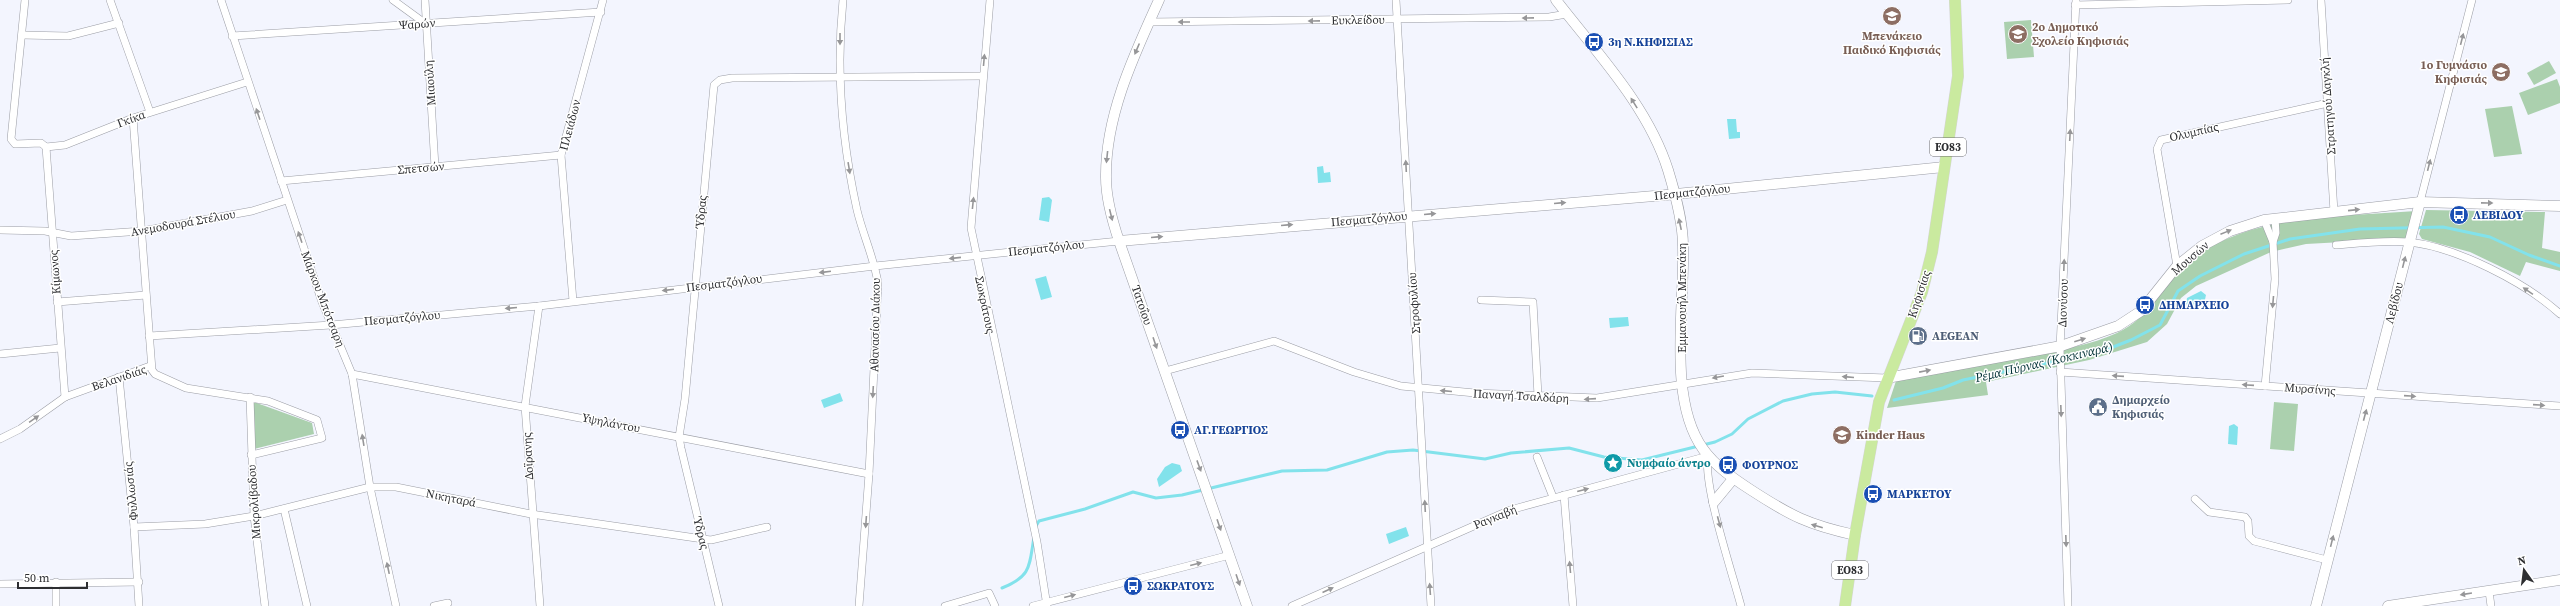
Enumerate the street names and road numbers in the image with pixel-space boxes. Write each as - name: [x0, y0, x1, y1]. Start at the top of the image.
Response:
- street label: Ευκλείδου: [1331, 12, 1385, 28]
- street label: Ψαρών: [398, 15, 436, 33]
- street label: Στρατηγού Δαγκλή: [2317, 57, 2339, 155]
- street label: Μιαούλη: [420, 60, 440, 106]
- street label: Πλειάδων: [556, 98, 585, 152]
- street label: Γκίκα: [115, 106, 148, 131]
- street label: Ολυμπίας: [2168, 118, 2221, 145]
- road number: ΕΟ83: [1930, 138, 1966, 156]
- street label: Σπετσών: [397, 158, 445, 178]
- street label: Πεσματζόγλου: [1653, 180, 1731, 204]
- street label: Ύδρας: [691, 194, 710, 231]
- street label: Ανεμοδουρά Στέλιου: [129, 206, 237, 240]
- street label: Πεσματζόγλου: [1330, 208, 1408, 230]
- street label: Πεσματζόγλου: [1007, 236, 1085, 260]
- street label: Μουσών: [2168, 237, 2212, 279]
- street label: Εμμανουήλ Μπενάκη: [1674, 243, 1690, 353]
- street label: Κίμωνος: [45, 249, 65, 295]
- street label: Μάρκου Μπότσαρη: [297, 249, 349, 349]
- street label: Κηφισίας: [1904, 268, 1934, 320]
- street label: Πεσματζόγλου: [685, 270, 763, 296]
- street label: Στροφυλίου: [1404, 272, 1424, 334]
- street label: Σωκράτους: [971, 275, 999, 336]
- street label: Αθανασίου Διάκου: [866, 278, 884, 372]
- street label: Διονύσου: [2054, 279, 2072, 327]
- street label: Λεβίδου: [2381, 281, 2407, 325]
- street label: Τατοΐου: [1128, 283, 1156, 327]
- street label: Πεσματζόγλου: [363, 307, 441, 329]
- street label: Βελανιδιάς: [89, 361, 149, 395]
- street label: Μυρσίνης: [2284, 379, 2337, 399]
- street label: Παναγή Τσαλδάρη: [1473, 385, 1569, 407]
- street label: Υψηλάντου: [581, 410, 641, 436]
- street label: Δοϊρανης: [519, 431, 537, 480]
- street label: Φυλλωσιάς: [120, 460, 142, 521]
- street label: Μικρολίβαδου: [243, 464, 265, 540]
- street label: Νικηταρά: [425, 485, 478, 511]
- street label: Ραγκαβή: [1471, 501, 1519, 533]
- street label: Ύδρας: [689, 514, 713, 552]
- road number: ΕΟ83: [1832, 561, 1868, 579]

